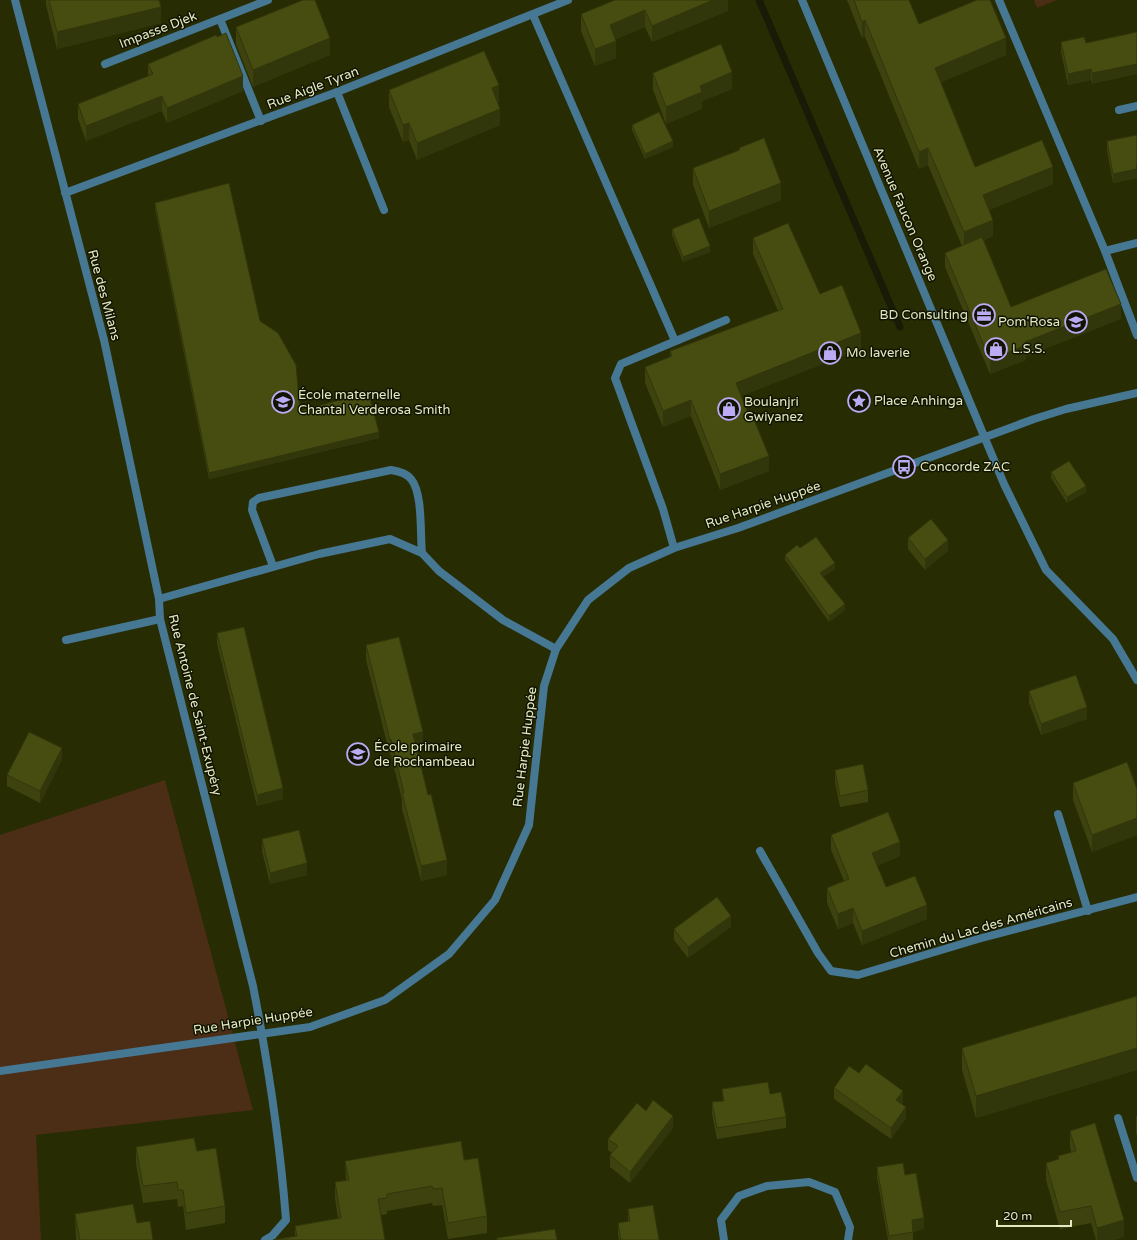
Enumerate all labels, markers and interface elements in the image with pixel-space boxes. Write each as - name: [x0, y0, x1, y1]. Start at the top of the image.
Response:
- street label: Impasse Djek: [117, 8, 199, 52]
- street label: Rue Aigle Tyran: [265, 63, 361, 113]
- street label: Avenue Faucon Orange: [869, 144, 941, 284]
- street label: Rue des Milans: [84, 248, 124, 342]
- office icon: BD Consulting: [971, 302, 997, 328]
- place label: BD Consulting: [879, 307, 968, 323]
- school or university icon: Pom'Rosa: [1063, 309, 1089, 335]
- place label: Pom'Rosa: [998, 314, 1060, 330]
- shop icon: L.S.S.: [983, 336, 1009, 362]
- shop icon: Mo laverie: [817, 340, 843, 366]
- place label: L.S.S.: [1012, 341, 1046, 357]
- place label: Mo laverie: [846, 345, 910, 361]
- place label: École maternelle Chantal Verderosa Smith: [298, 387, 451, 418]
- place icon: Place Anhinga: [846, 388, 872, 414]
- school or university icon: École maternelle Chantal Verderosa Smith: [270, 389, 296, 415]
- place label: Place Anhinga: [874, 393, 963, 409]
- place label: Boulanjri Gwiyanez: [744, 394, 803, 425]
- shop icon: Boulanjri Gwiyanez: [716, 396, 742, 422]
- bus stop icon: Concorde ZAC: [891, 454, 917, 480]
- place label: Concorde ZAC: [920, 459, 1010, 475]
- street label: Rue Harpie Huppée: [703, 478, 823, 532]
- street label: Rue Antoine de Saint-Exupéry: [165, 613, 225, 797]
- street label: Rue Harpie Huppée: [510, 686, 540, 808]
- place label: École primaire de Rochambeau: [374, 739, 475, 770]
- school or university icon: École primaire de Rochambeau: [345, 741, 371, 767]
- street label: Chemin du Lac des Américains: [888, 894, 1074, 962]
- street label: Rue Harpie Huppée: [192, 1004, 314, 1038]
- scale bar: [997, 1202, 1071, 1228]
- text: 20 m: [1003, 1209, 1032, 1223]

